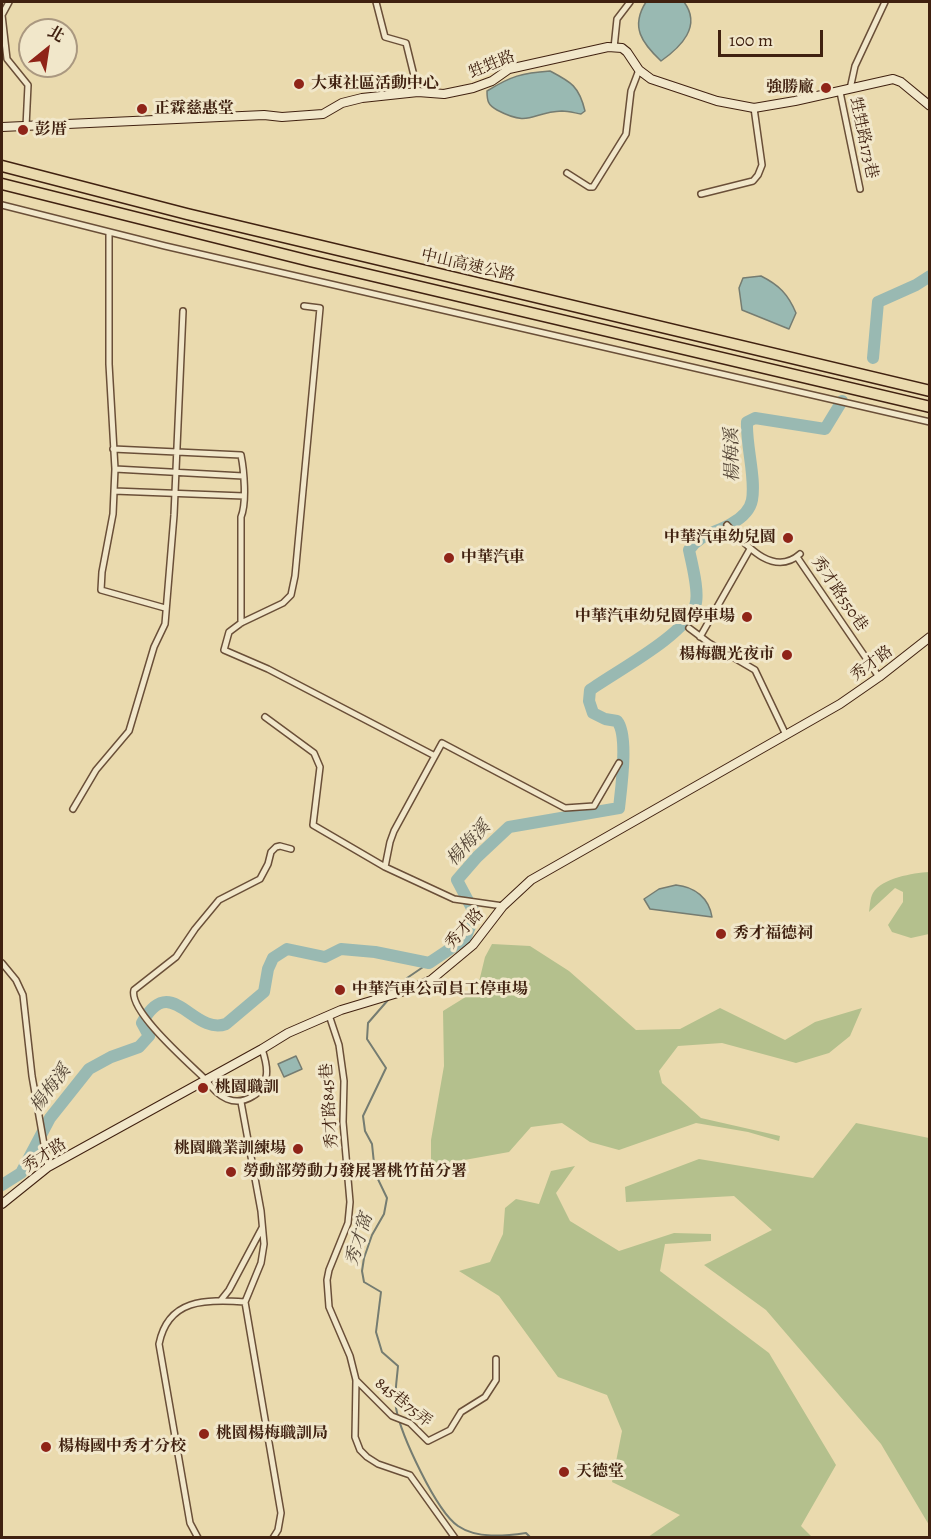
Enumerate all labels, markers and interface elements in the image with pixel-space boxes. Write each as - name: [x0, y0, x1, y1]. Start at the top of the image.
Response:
- north arrow: [18, 18, 78, 78]
- scale bar: [721, 18, 826, 56]
- text: 北: [44, 21, 68, 48]
- text: 100 m: [729, 28, 773, 52]
- street label: 甡甡路: [466, 47, 518, 83]
- place label: 大東社區活動中心: [311, 74, 439, 94]
- marker: 大東社區活動中心: [292, 77, 306, 91]
- place label: 強勝廠: [766, 78, 814, 98]
- marker: 強勝廠: [819, 81, 833, 95]
- street label: 甡甡路173巷: [845, 95, 881, 181]
- place label: 正霖慈惠堂: [154, 99, 234, 119]
- marker: 正霖慈惠堂: [135, 102, 149, 116]
- place label: 彭厝: [35, 120, 67, 140]
- marker: 彭厝: [16, 123, 30, 137]
- street label: 中山高速公路: [419, 246, 517, 286]
- water label: 楊梅溪: [722, 428, 744, 482]
- place label: 中華汽車幼兒園: [664, 528, 776, 548]
- marker: 中華汽車幼兒園: [781, 531, 795, 545]
- place label: 中華汽車: [461, 548, 525, 568]
- marker: 中華汽車: [442, 551, 456, 565]
- street label: 秀才路550巷: [807, 553, 871, 635]
- place label: 中華汽車幼兒園停車場: [575, 607, 735, 627]
- marker: 中華汽車幼兒園停車場: [740, 610, 754, 624]
- street label: 秀才路: [847, 642, 897, 686]
- place label: 楊梅觀光夜市: [679, 645, 775, 665]
- marker: 楊梅觀光夜市: [780, 648, 794, 662]
- water label: 楊梅溪: [443, 817, 495, 871]
- street label: 秀才路: [442, 905, 488, 953]
- place label: 秀才福德祠: [733, 924, 813, 944]
- marker: 秀才福德祠: [714, 927, 728, 941]
- place label: 中華汽車公司員工停車場: [352, 980, 528, 1000]
- marker: 中華汽車公司員工停車場: [333, 983, 347, 997]
- water label: 楊梅溪: [26, 1061, 76, 1117]
- street label: 秀才路845巷: [317, 1062, 343, 1150]
- place label: 桃園職訓: [215, 1078, 279, 1098]
- marker: 桃園職訓: [196, 1081, 210, 1095]
- street label: 秀才路: [20, 1135, 70, 1177]
- place label: 桃園職業訓練場: [174, 1139, 286, 1159]
- marker: 桃園職業訓練場: [291, 1142, 305, 1156]
- place label: 勞動部勞動力發展署桃竹苗分署: [243, 1162, 467, 1182]
- marker: 勞動部勞動力發展署桃竹苗分署: [224, 1165, 238, 1179]
- water label: 秀才窩: [342, 1211, 378, 1269]
- street label: 845巷75弄: [371, 1374, 435, 1432]
- place label: 桃園楊梅職訓局: [216, 1424, 328, 1444]
- marker: 桃園楊梅職訓局: [197, 1427, 211, 1441]
- place label: 楊梅國中秀才分校: [58, 1437, 186, 1457]
- marker: 楊梅國中秀才分校: [39, 1440, 53, 1454]
- place label: 天德堂: [576, 1462, 624, 1482]
- marker: 天德堂: [557, 1465, 571, 1479]

